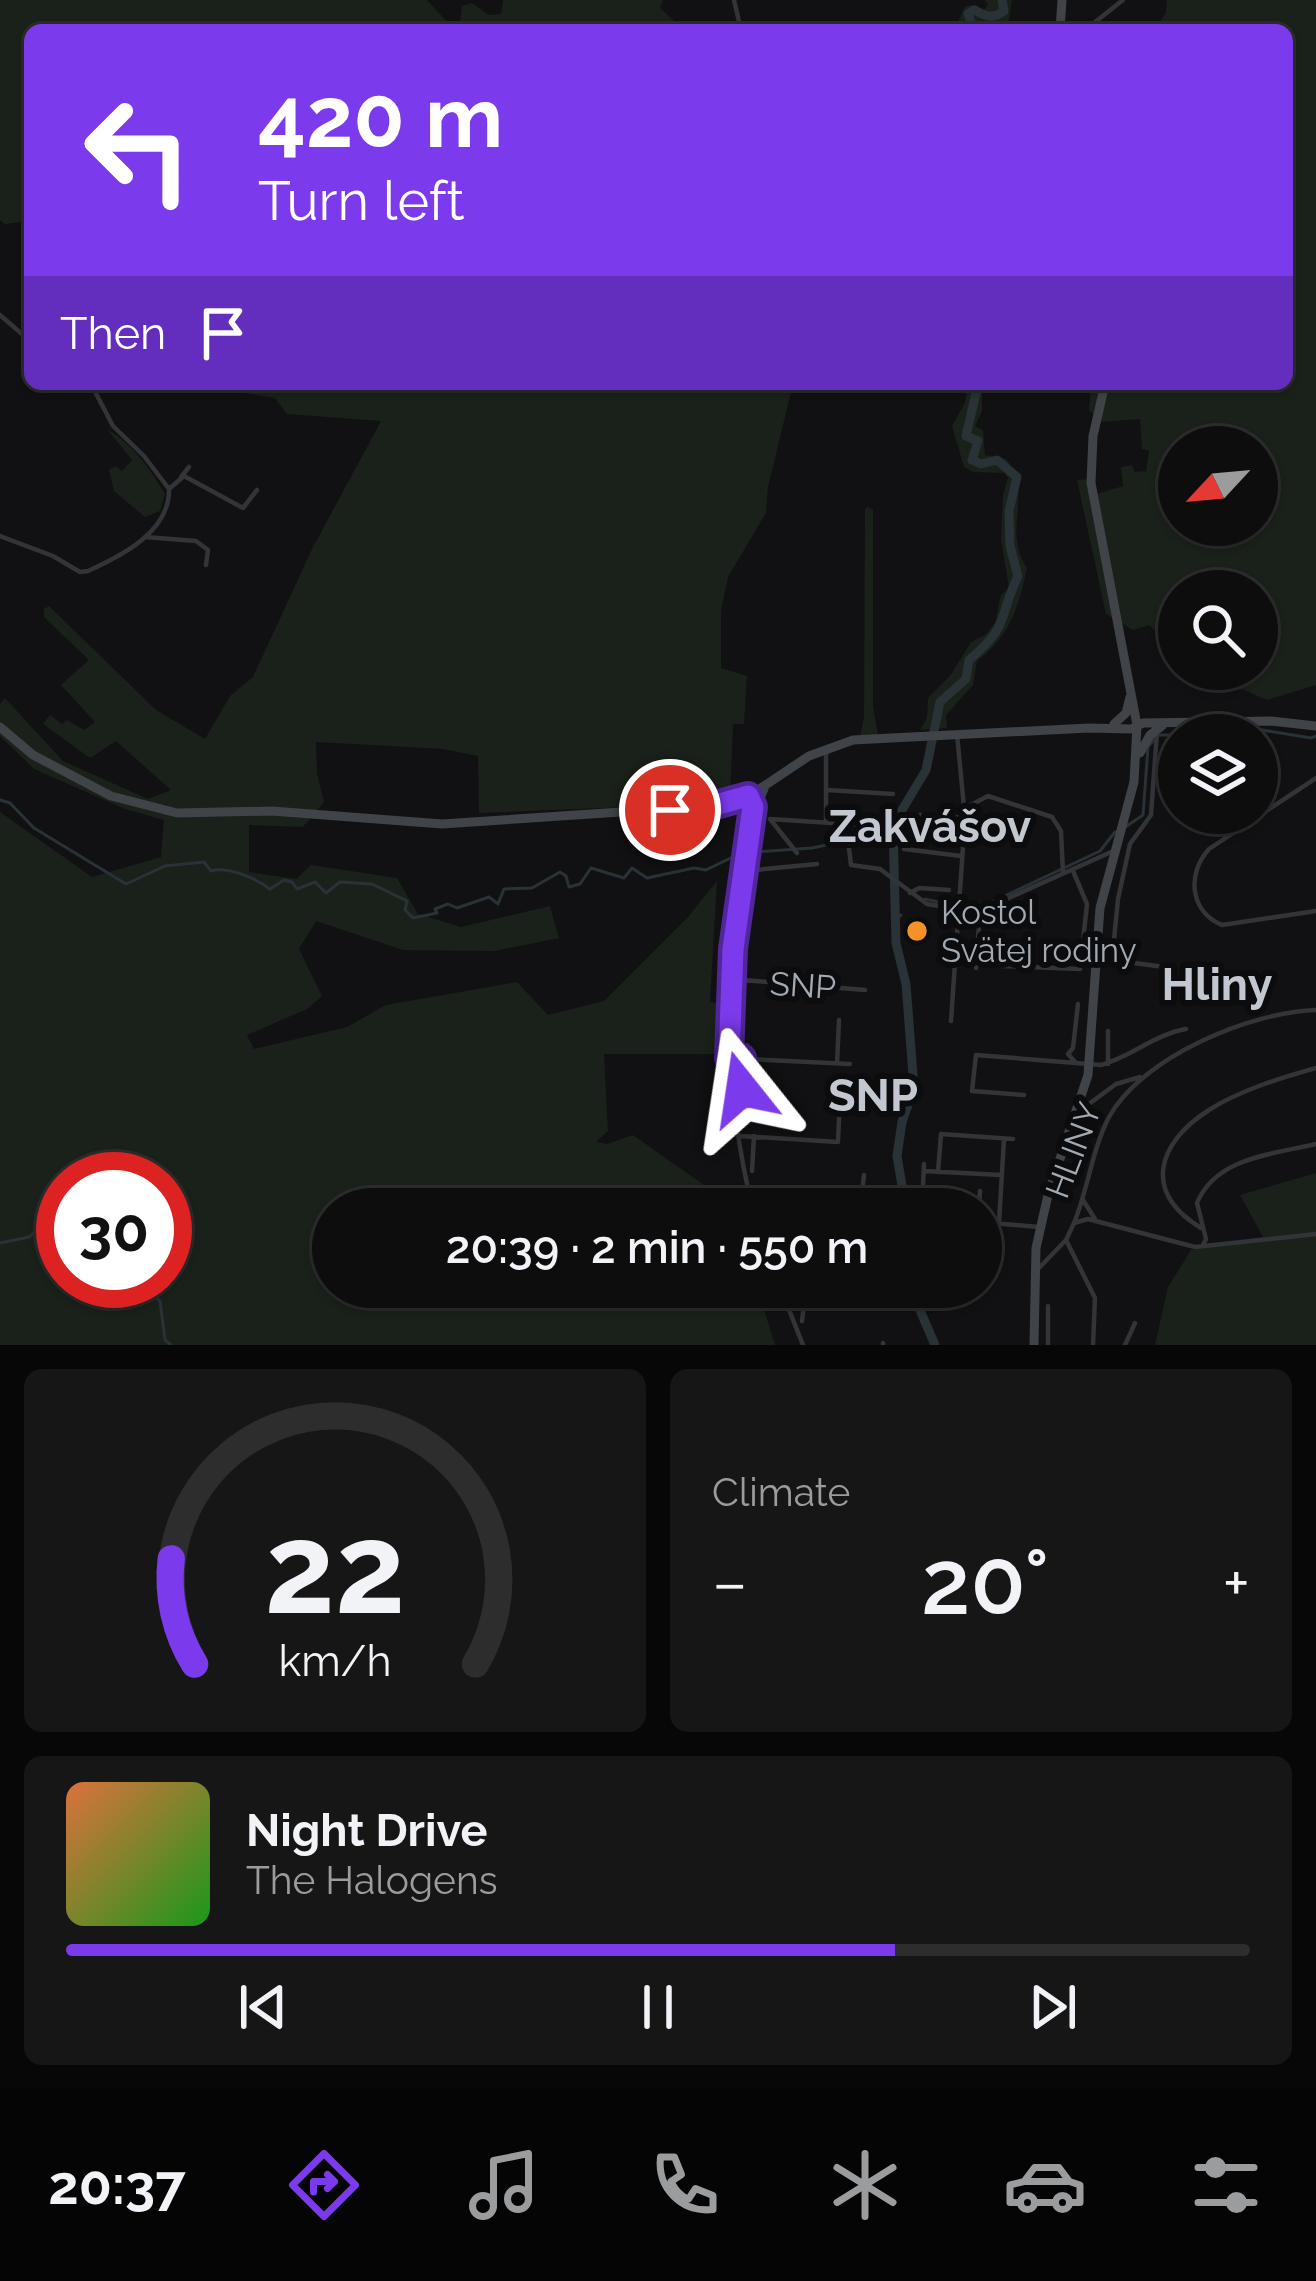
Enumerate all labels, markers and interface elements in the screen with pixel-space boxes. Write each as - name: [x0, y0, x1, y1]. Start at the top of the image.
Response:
- text: 420 m: [258, 68, 503, 167]
- icon: left: [60, 72, 216, 228]
- text: Turn left: [258, 169, 465, 233]
- icon: arrive: [190, 300, 256, 366]
- text: Then: [60, 307, 166, 360]
- north arrow: [1158, 426, 1278, 546]
- map controls: [1158, 426, 1278, 834]
- button: search: [1158, 570, 1278, 690]
- button: layers: [1158, 714, 1278, 834]
- pin: [619, 759, 721, 861]
- icon: arrive: [637, 777, 703, 843]
- district label: Zakvášov: [829, 800, 1031, 853]
- place label: Kostol Svätej rodiny: [941, 893, 1137, 970]
- marker: Kostol Svätej rodiny: [904, 918, 930, 944]
- district label: Hliny: [1162, 958, 1273, 1011]
- street label: SNP: [769, 964, 837, 1007]
- position arrow: [679, 1026, 805, 1152]
- district label: SNP: [828, 1069, 918, 1122]
- street label: HLINY: [1038, 1097, 1109, 1203]
- speed limit sign: 30: [36, 1152, 192, 1308]
- text: 20:39 · 2 min · 550 m: [446, 1221, 868, 1274]
- text: Climate: [712, 1469, 850, 1515]
- text: 22: [265, 1496, 405, 1642]
- text: 20°: [921, 1529, 1049, 1635]
- text: −: [712, 1544, 748, 1621]
- text: +: [1223, 1544, 1250, 1621]
- text: km/h: [278, 1635, 392, 1685]
- text: Night Drive: [246, 1804, 487, 1857]
- text: The Halogens: [246, 1857, 498, 1903]
- icon: previous: [230, 1974, 296, 2040]
- icon: pause: [625, 1974, 691, 2040]
- icon: next: [1020, 1974, 1086, 2040]
- icon: directions: [282, 2143, 366, 2227]
- icon: music: [462, 2143, 546, 2227]
- icon: phone: [643, 2143, 727, 2227]
- icon: climate: [823, 2143, 907, 2227]
- icon: car: [1003, 2143, 1087, 2227]
- icon: filters: [1184, 2143, 1268, 2227]
- text: 20:37: [48, 2153, 186, 2217]

